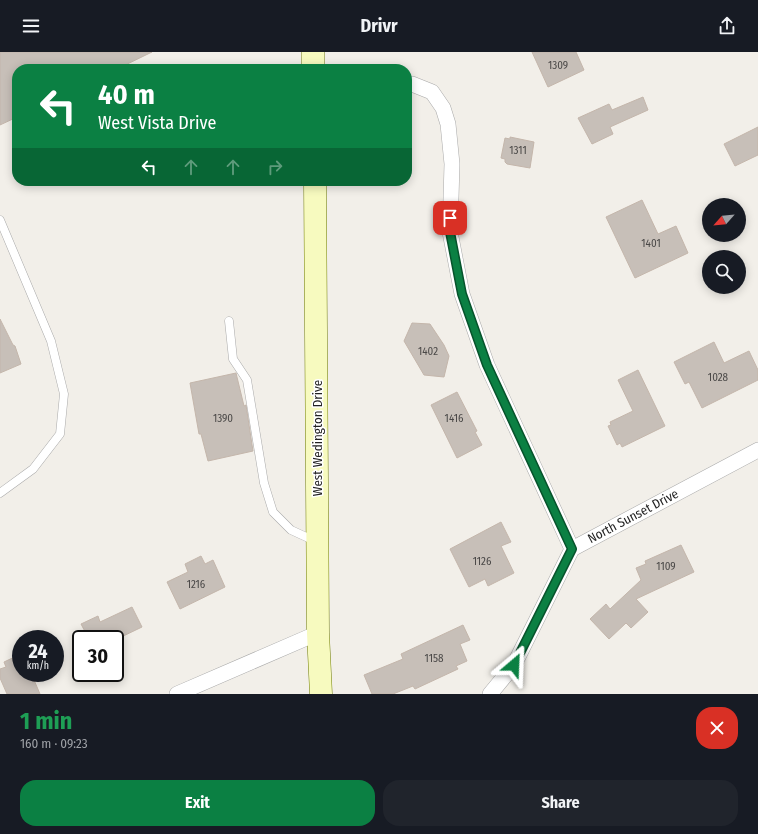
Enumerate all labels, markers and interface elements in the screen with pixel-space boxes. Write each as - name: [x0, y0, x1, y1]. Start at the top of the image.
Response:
- icon: menu: [20, 15, 42, 37]
- text: Drivr: [360, 15, 398, 37]
- icon: share: [716, 15, 738, 37]
- house number: 1309: [548, 59, 568, 72]
- text: 40 m: [98, 78, 155, 111]
- icon: left: [32, 80, 84, 132]
- text: West Vista Drive: [98, 112, 216, 134]
- house number: 1311: [509, 144, 527, 157]
- icon: left: [138, 156, 160, 178]
- icon: ahead: [180, 156, 202, 178]
- icon: ahead: [222, 156, 244, 178]
- icon: right: [264, 156, 286, 178]
- north arrow: [702, 198, 746, 242]
- map controls: [702, 198, 746, 294]
- pin: [433, 201, 467, 235]
- icon: arrive: [439, 207, 461, 229]
- house number: 1401: [641, 237, 661, 250]
- button: search: [702, 250, 746, 294]
- house number: 1402: [418, 345, 438, 358]
- house number: 1028: [708, 371, 729, 384]
- street label: West Wedington Drive: [310, 380, 325, 496]
- house number: 1390: [213, 412, 233, 425]
- house number: 1416: [445, 412, 464, 425]
- street label: North Sunset Drive: [585, 486, 681, 546]
- house number: 1126: [473, 555, 492, 568]
- house number: 1109: [656, 560, 676, 573]
- house number: 1216: [187, 578, 206, 591]
- speed limit sign: 30: [72, 630, 124, 682]
- text: 24: [28, 639, 48, 663]
- position arrow: [493, 644, 535, 686]
- house number: 1158: [425, 652, 444, 665]
- text: km/h: [27, 660, 49, 672]
- text: 1 min: [20, 707, 72, 735]
- button: close: [696, 707, 738, 749]
- text: 160 m · 09:23: [20, 736, 88, 751]
- button: Exit: [20, 780, 375, 826]
- button: Share: [383, 780, 738, 826]

